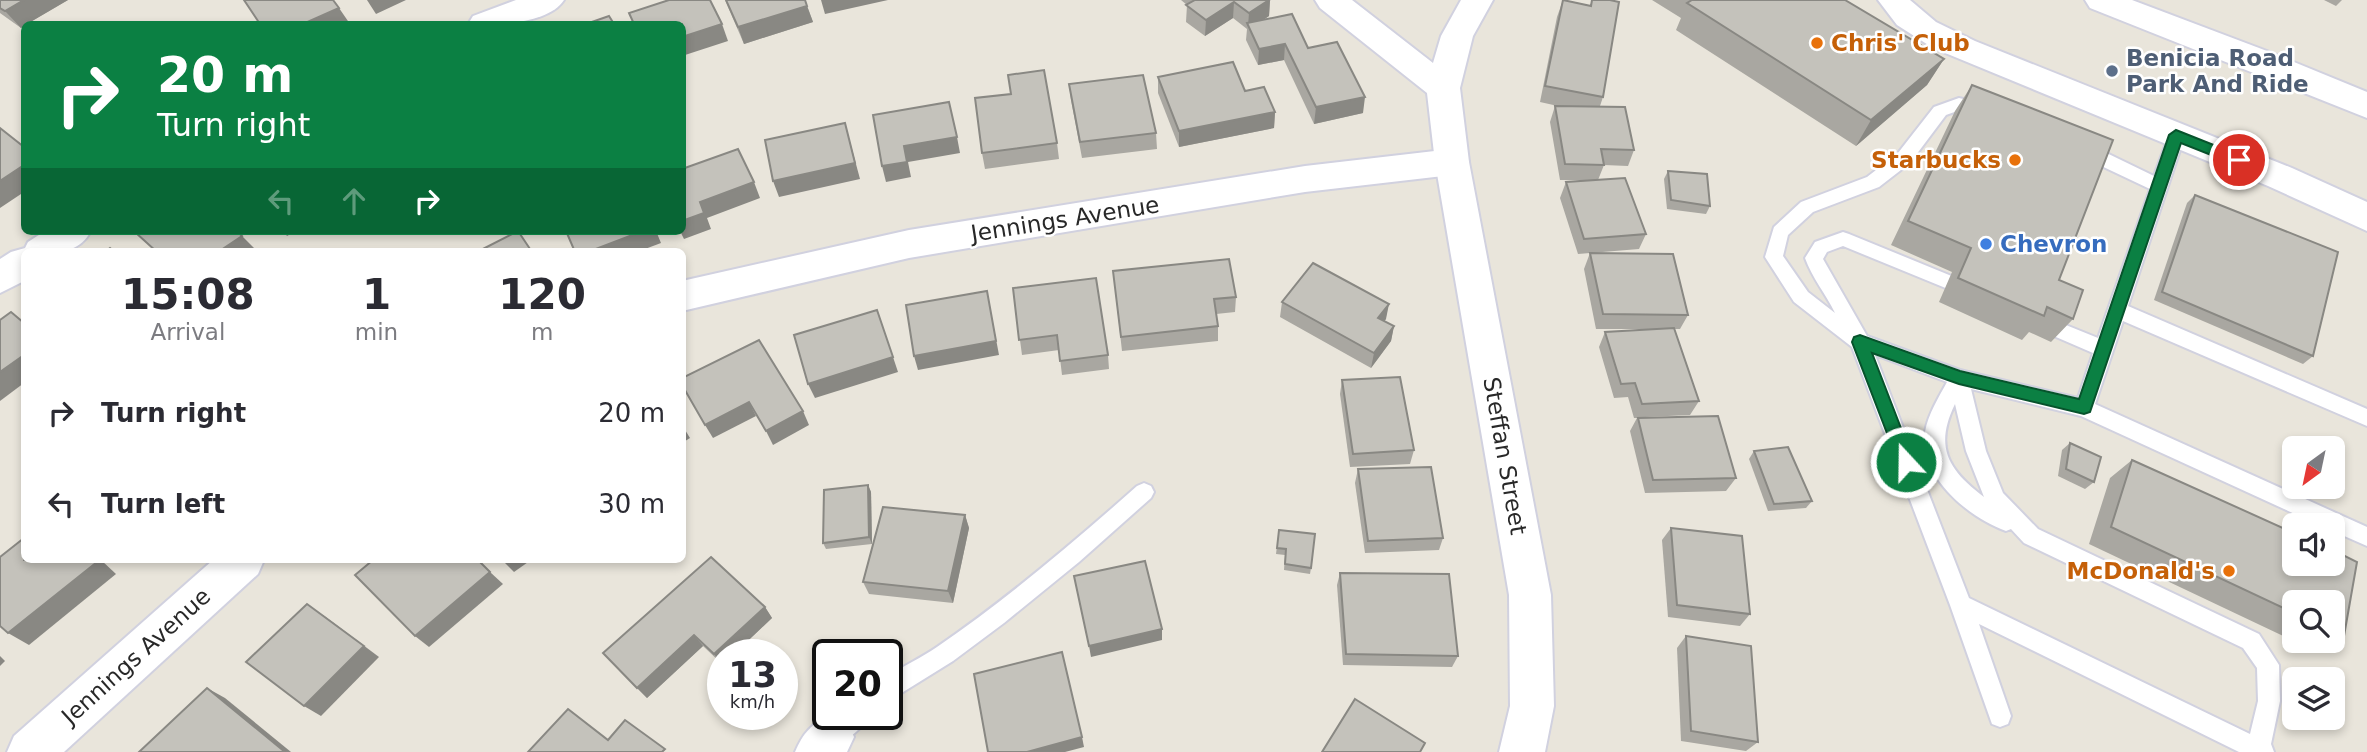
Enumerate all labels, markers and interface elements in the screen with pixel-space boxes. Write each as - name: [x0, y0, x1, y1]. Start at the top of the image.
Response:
- place label: Chris' Club: [1831, 30, 1970, 56]
- marker: Chris' Club: [1809, 35, 1825, 51]
- place label: Benicia Road Park And Ride: [2126, 45, 2309, 97]
- text: 20 m: [157, 47, 293, 104]
- icon: right: [42, 49, 133, 140]
- marker: Benicia Road Park And Ride: [2104, 63, 2120, 79]
- text: Turn right: [157, 106, 310, 144]
- pin: [2209, 130, 2269, 190]
- icon: arrive: [2220, 141, 2258, 179]
- place label: Starbucks: [1871, 147, 2001, 173]
- marker: Starbucks: [2007, 152, 2023, 168]
- icon: left: [262, 182, 300, 220]
- icon: ahead: [335, 182, 373, 220]
- icon: right: [408, 182, 446, 220]
- street label: Jennings Avenue: [967, 191, 1161, 247]
- place label: Chevron: [2000, 231, 2107, 257]
- marker: Chevron: [1978, 236, 1994, 252]
- text: 15:08: [121, 270, 255, 319]
- text: 1: [362, 270, 391, 319]
- text: 120: [498, 270, 586, 319]
- text: Arrival: [151, 319, 225, 345]
- text: min: [355, 319, 398, 345]
- text: m: [531, 319, 553, 345]
- street label: Steffan Street: [1478, 375, 1532, 537]
- icon: right: [42, 394, 80, 432]
- text: Turn right: [101, 398, 246, 428]
- text: 20 m: [598, 398, 665, 428]
- position arrow: [1869, 425, 1943, 499]
- north arrow: [2282, 436, 2345, 499]
- map controls: [2282, 436, 2345, 730]
- icon: left: [42, 485, 80, 523]
- text: Turn left: [101, 489, 225, 519]
- text: 30 m: [598, 489, 665, 519]
- button: sound: [2282, 513, 2345, 576]
- place label: McDonald's: [2067, 558, 2215, 584]
- marker: McDonald's: [2221, 563, 2237, 579]
- street label: Jennings Avenue: [55, 583, 215, 731]
- button: search: [2282, 590, 2345, 653]
- speed limit sign: 20: [812, 639, 903, 730]
- text: 13: [728, 655, 777, 695]
- button: layers: [2282, 667, 2345, 730]
- text: km/h: [730, 691, 775, 712]

